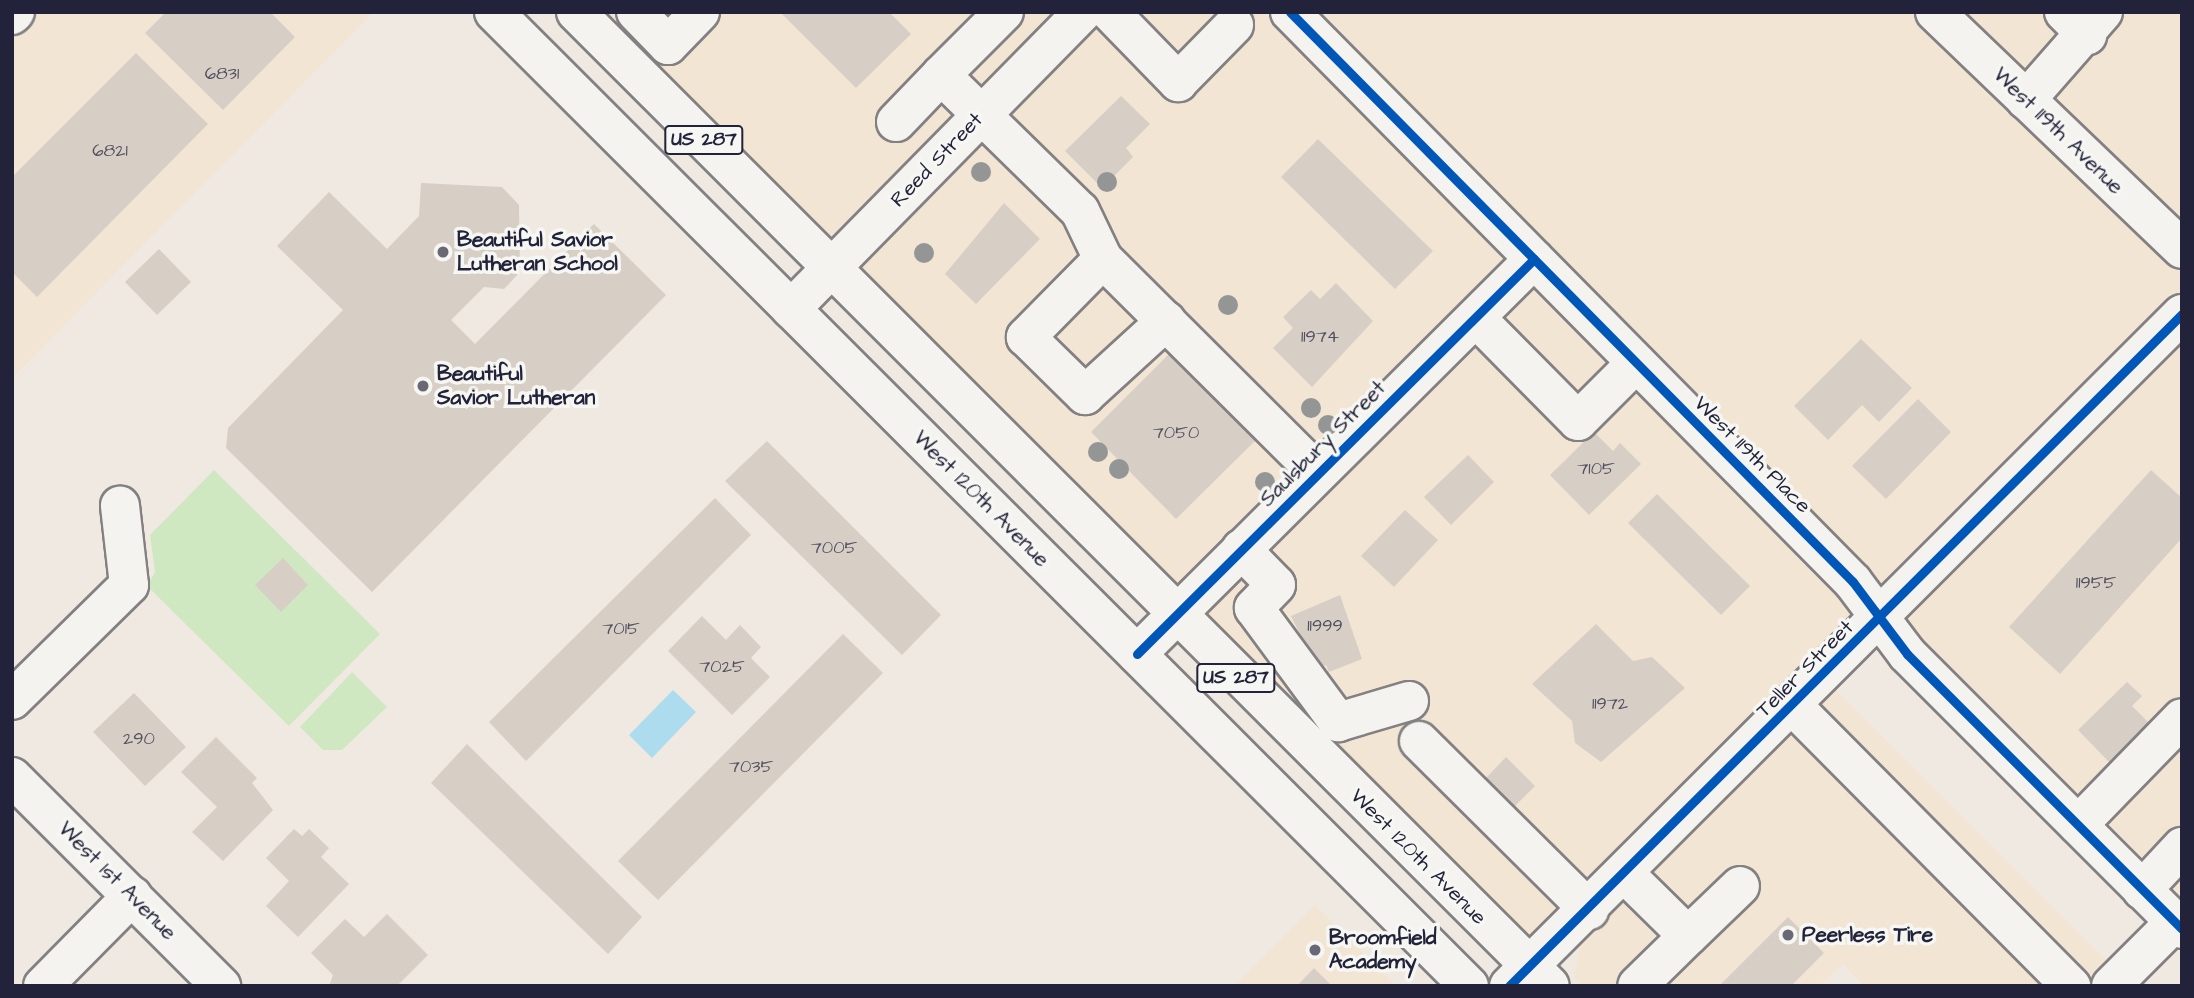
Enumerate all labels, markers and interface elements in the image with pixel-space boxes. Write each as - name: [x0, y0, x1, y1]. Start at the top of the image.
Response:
- street label: West 119th Avenue: [1988, 62, 2128, 200]
- house number: 6831: [205, 63, 239, 85]
- street label: Reed Street: [886, 107, 988, 213]
- road number: US 287: [664, 124, 744, 156]
- house number: 6821: [92, 140, 128, 162]
- place label: Beautiful Savior Lutheran School: [457, 227, 618, 277]
- marker: Beautiful Savior Lutheran School: [435, 244, 451, 260]
- house number: 11974: [1301, 326, 1339, 348]
- place label: Beautiful Savior Lutheran: [437, 361, 595, 411]
- street label: Saulsbury Street: [1255, 376, 1391, 512]
- marker: Beautiful Savior Lutheran: [415, 378, 431, 394]
- street label: West 119th Place: [1688, 391, 1816, 519]
- house number: 7050: [1153, 422, 1199, 444]
- street label: West 120th Avenue: [908, 426, 1054, 572]
- house number: 7105: [1577, 458, 1615, 480]
- house number: 7005: [811, 537, 857, 559]
- house number: 11955: [2076, 572, 2116, 594]
- house number: 11999: [1307, 615, 1343, 637]
- street label: Teller Street: [1751, 615, 1859, 723]
- house number: 7015: [602, 618, 640, 640]
- house number: 7025: [699, 656, 745, 678]
- road number: US 287: [1196, 663, 1276, 694]
- house number: 11972: [1592, 693, 1628, 715]
- house number: 290: [123, 728, 155, 750]
- house number: 7035: [729, 756, 773, 778]
- street label: West 120th Avenue: [1345, 784, 1491, 930]
- street label: West 1st Avenue: [53, 817, 181, 945]
- place label: Peerless Tire: [1802, 922, 1933, 948]
- place label: Broomfield Academy: [1329, 925, 1437, 975]
- marker: Peerless Tire: [1780, 927, 1796, 943]
- marker: Broomfield Academy: [1307, 942, 1323, 958]

